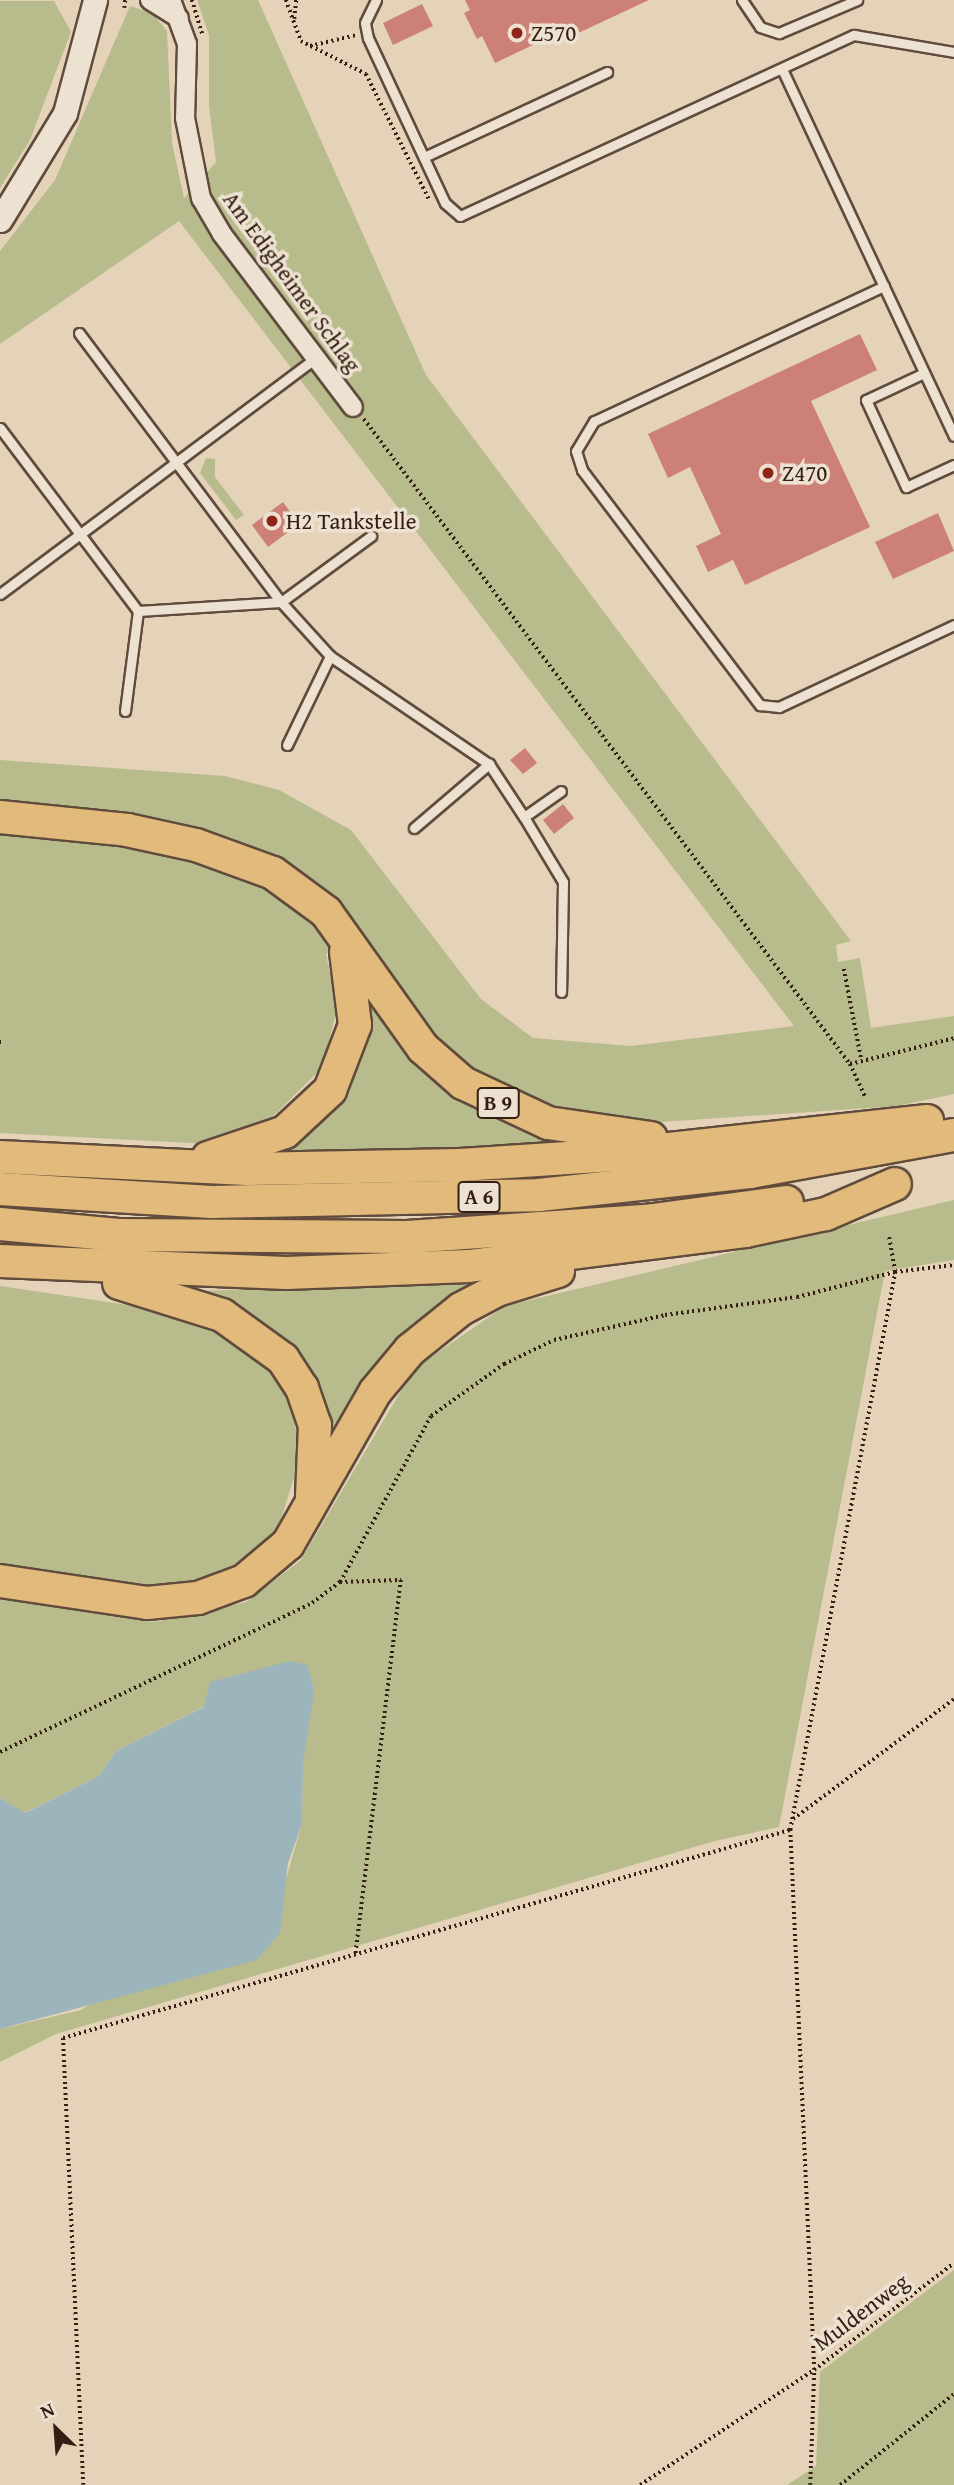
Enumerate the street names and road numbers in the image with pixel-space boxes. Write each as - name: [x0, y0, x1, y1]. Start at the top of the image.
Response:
- street label: Am Edigheimer Schlag: [217, 186, 367, 378]
- road number: B 9: [475, 1086, 521, 1120]
- road number: A 6: [456, 1180, 502, 1214]
- street label: Muldenweg: [808, 2267, 914, 2357]

